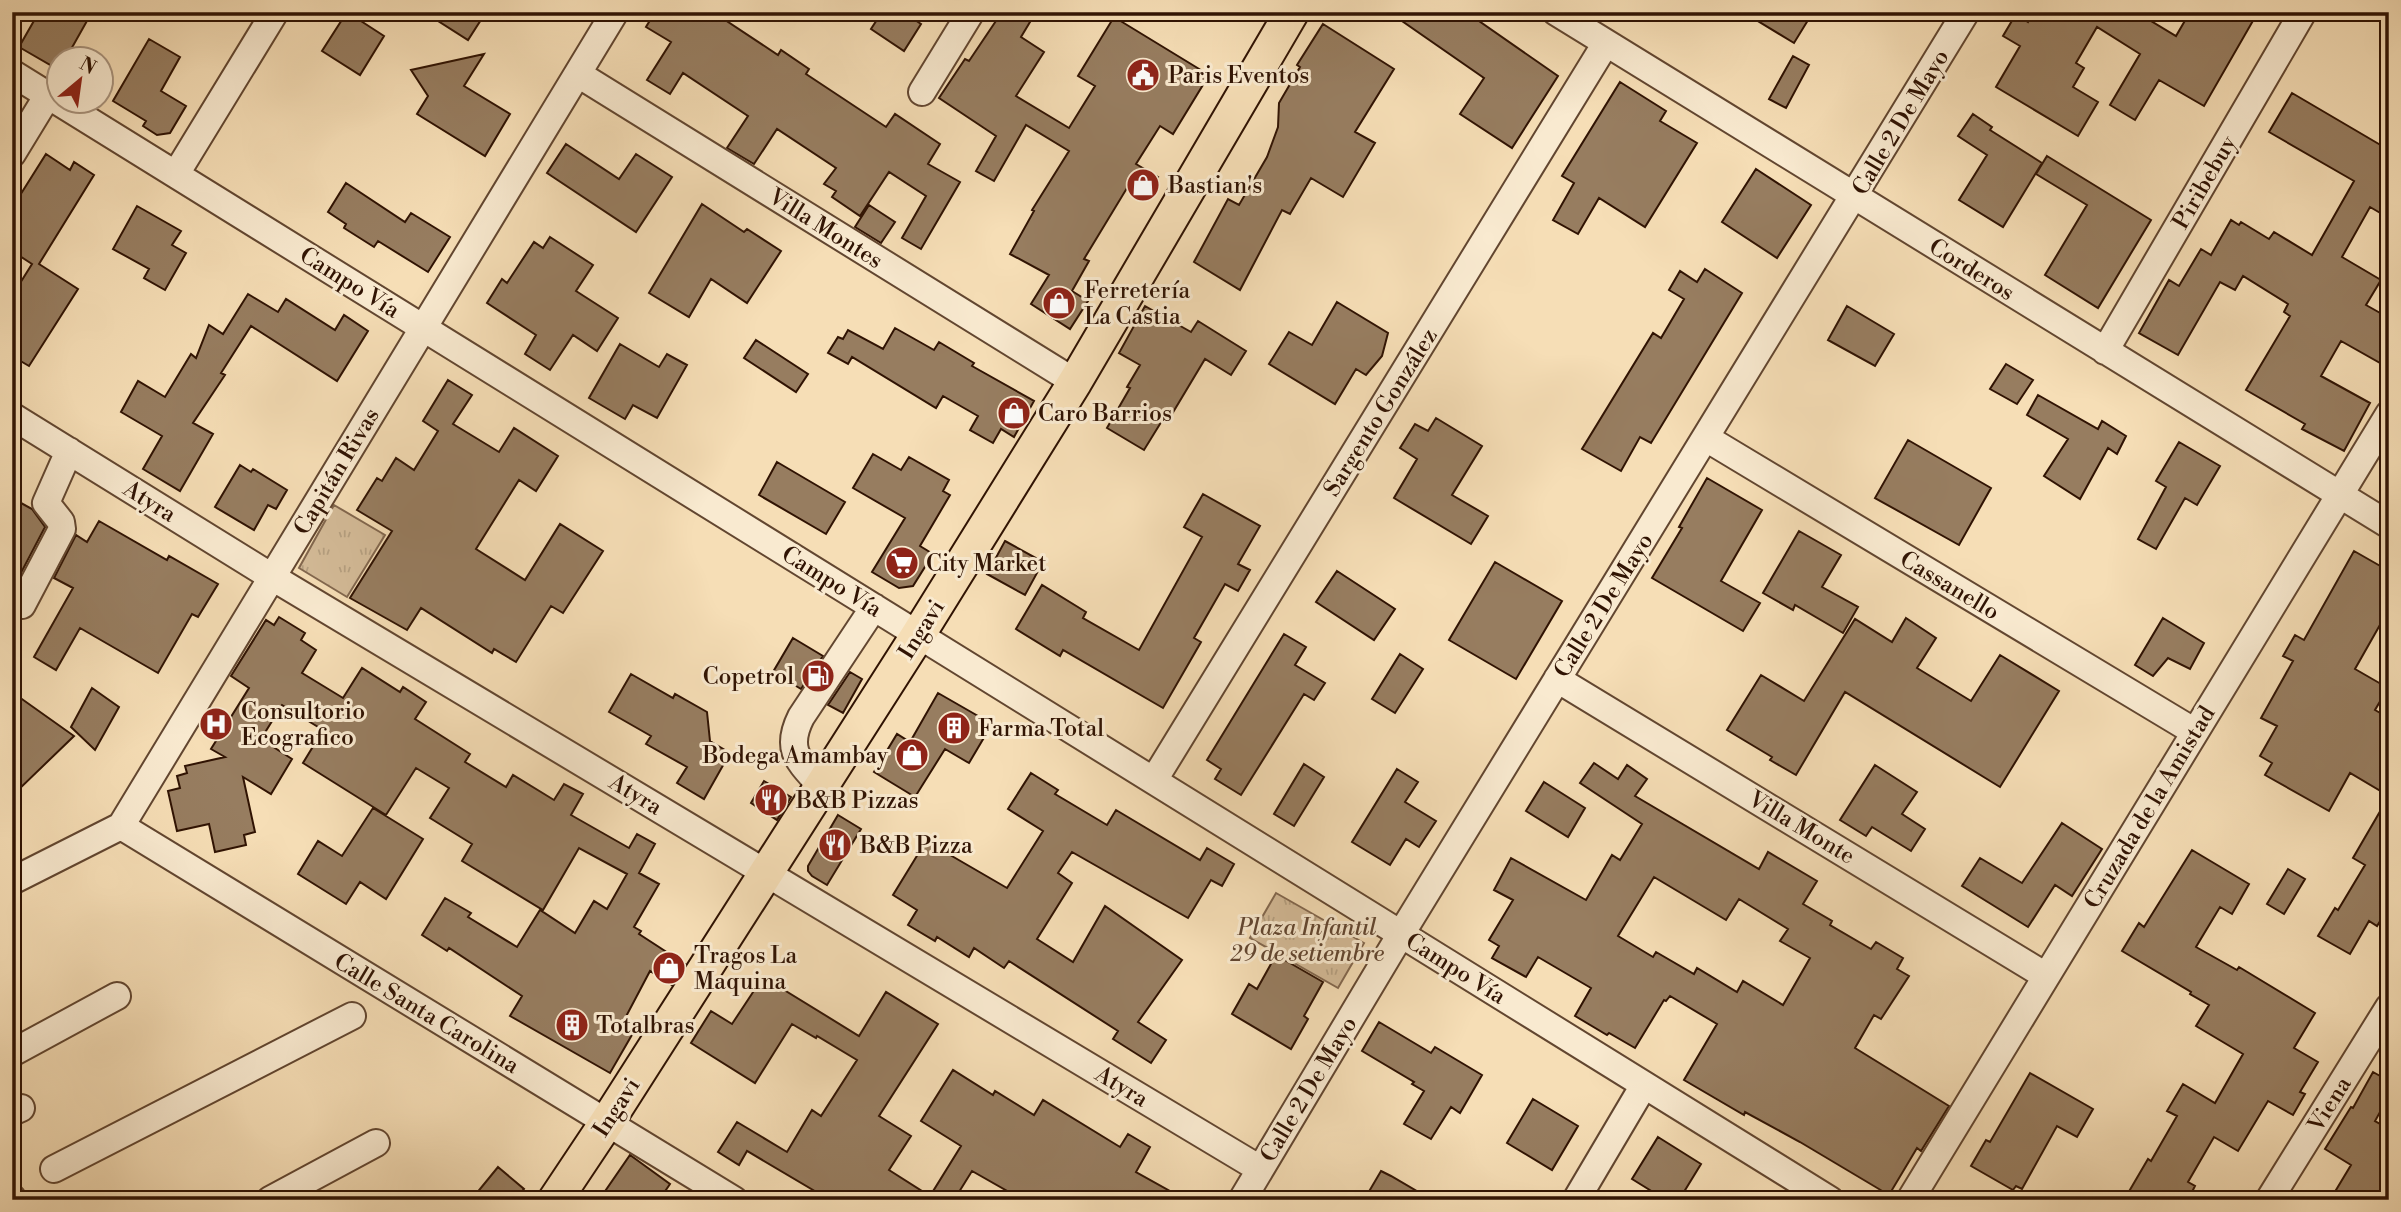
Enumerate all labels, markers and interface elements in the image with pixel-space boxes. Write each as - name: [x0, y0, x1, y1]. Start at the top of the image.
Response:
- street label: Calle 2 De Mayo: [1846, 45, 1955, 200]
- north arrow: [46, 46, 116, 116]
- text: N: [75, 52, 100, 80]
- public building icon: Paris Eventos: [1124, 56, 1162, 94]
- place label: Paris Eventos: [1168, 62, 1309, 90]
- street label: Piribebuy: [2167, 130, 2243, 234]
- shop icon: Bastian's: [1124, 166, 1162, 204]
- place label: Bastian's: [1167, 172, 1262, 200]
- street label: Villa Montes: [762, 182, 888, 275]
- street label: Corderos: [1923, 233, 2020, 307]
- street label: Campo Vía: [294, 241, 405, 325]
- place label: Ferretería La Castia: [1084, 277, 1191, 331]
- shop icon: Ferretería La Castia: [1040, 284, 1078, 322]
- street label: Sargento González: [1318, 323, 1444, 502]
- shop icon: Caro Barrios: [995, 394, 1033, 432]
- place label: Caro Barrios: [1038, 400, 1172, 428]
- street label: Capitán Rivas: [288, 403, 386, 540]
- street label: Atyra: [117, 474, 181, 529]
- street label: Calle 2 De Mayo: [1548, 528, 1659, 683]
- street label: Campo Vía: [776, 540, 887, 624]
- supermarket icon: City Market: [883, 544, 921, 582]
- street label: Cassanello: [1895, 545, 2004, 626]
- place label: City Market: [926, 550, 1046, 578]
- street label: Ingavi: [893, 595, 951, 664]
- fuel station icon: Copetrol: [799, 657, 837, 695]
- place label: Copetrol: [703, 663, 794, 691]
- place label: Consultorio Ecografico: [241, 698, 365, 752]
- street label: Cruzada de la Amistad: [2078, 701, 2221, 914]
- hospital icon: Consultorio Ecografico: [197, 705, 235, 743]
- building icon: Farma Total: [935, 709, 973, 747]
- place label: Farma Total: [978, 715, 1104, 743]
- shop icon: Bodega Amambay: [893, 736, 931, 774]
- place label: Bodega Amambay: [701, 742, 889, 770]
- street label: Atyra: [603, 768, 667, 822]
- restaurant icon: B&B Pizzas: [752, 781, 790, 819]
- street label: Villa Monte: [1742, 785, 1860, 871]
- place label: B&B Pizzas: [795, 787, 919, 815]
- restaurant icon: B&B Pizza: [816, 826, 854, 864]
- place label: B&B Pizza: [859, 832, 973, 860]
- park label: Plaza Infantil 29 de setiembre: [1230, 914, 1384, 968]
- street label: Campo Vía: [1400, 927, 1511, 1011]
- place label: Tragos La Maquina: [694, 942, 798, 996]
- street label: Calle Santa Carolina: [329, 948, 524, 1080]
- shop icon: Tragos La Maquina: [650, 949, 688, 987]
- building icon: Totalbras: [553, 1006, 591, 1044]
- place label: Totalbras: [596, 1012, 694, 1040]
- street label: Calle 2 De Mayo: [1254, 1012, 1363, 1167]
- street label: Atyra: [1089, 1060, 1153, 1114]
- street label: Viena: [2302, 1071, 2358, 1138]
- street label: Ingavi: [587, 1073, 646, 1142]

